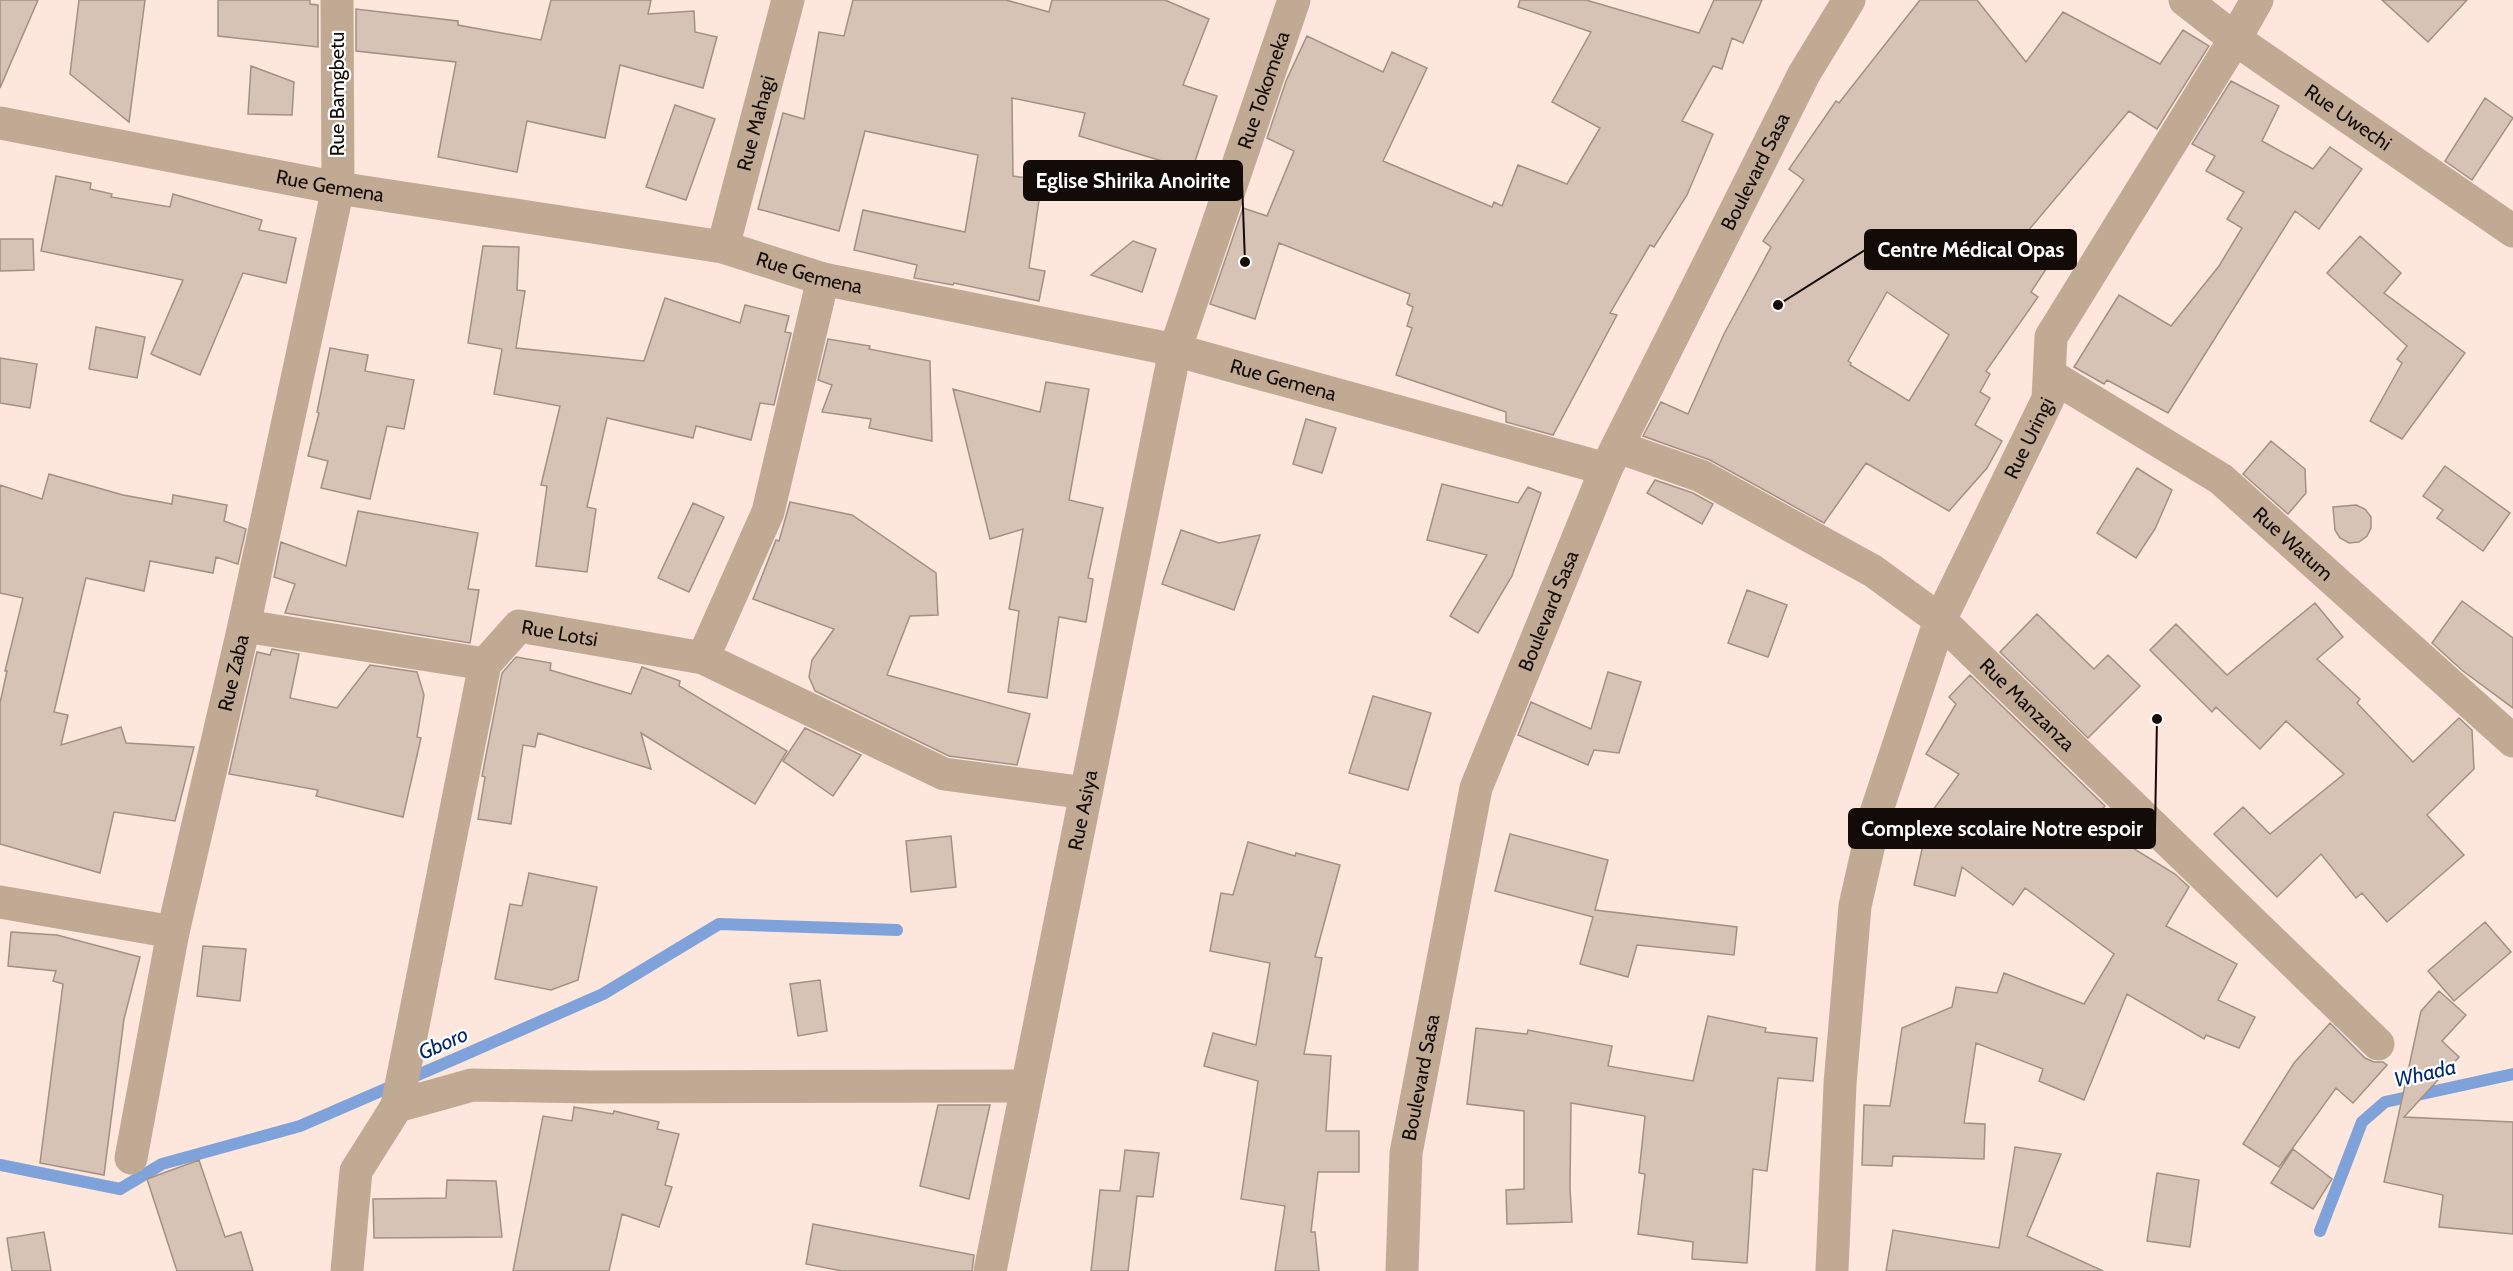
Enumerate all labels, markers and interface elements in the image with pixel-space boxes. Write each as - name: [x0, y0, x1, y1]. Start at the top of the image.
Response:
- street label: Rue Tokomeka: [1232, 28, 1295, 152]
- street label: Rue Bamgbetu: [325, 32, 349, 156]
- street label: Rue Mahagi: [732, 73, 780, 174]
- street label: Rue Uwechi: [2300, 79, 2396, 156]
- street label: Boulevard Sasa: [1716, 108, 1795, 234]
- callout: Eglise Shirika Anoirite: [1024, 161, 1242, 200]
- street label: Rue Gemena: [274, 164, 386, 207]
- text: Eglise Shirika Anoirite: [1036, 168, 1231, 193]
- callout: Centre Médical Opas: [1865, 230, 2076, 269]
- text: Centre Médical Opas: [1878, 237, 2065, 262]
- street label: Rue Gemena: [753, 246, 865, 299]
- street label: Rue Gemena: [1227, 354, 1339, 406]
- street label: Rue Uringi: [1999, 393, 2059, 483]
- street label: Rue Watum: [2248, 502, 2338, 586]
- street label: Boulevard Sasa: [1513, 547, 1584, 675]
- street label: Rue Lotsi: [520, 615, 600, 652]
- street label: Rue Zaba: [213, 632, 254, 714]
- street label: Rue Manzanza: [1975, 653, 2080, 756]
- street label: Rue Asiya: [1063, 767, 1102, 853]
- callout: Complexe scolaire Notre espoir: [1849, 809, 2155, 848]
- text: Complexe scolaire Notre espoir: [1861, 816, 2143, 841]
- street label: Boulevard Sasa: [1397, 1012, 1444, 1143]
- water label: Gboro: [414, 1021, 472, 1065]
- water label: Whada: [2392, 1054, 2458, 1092]

